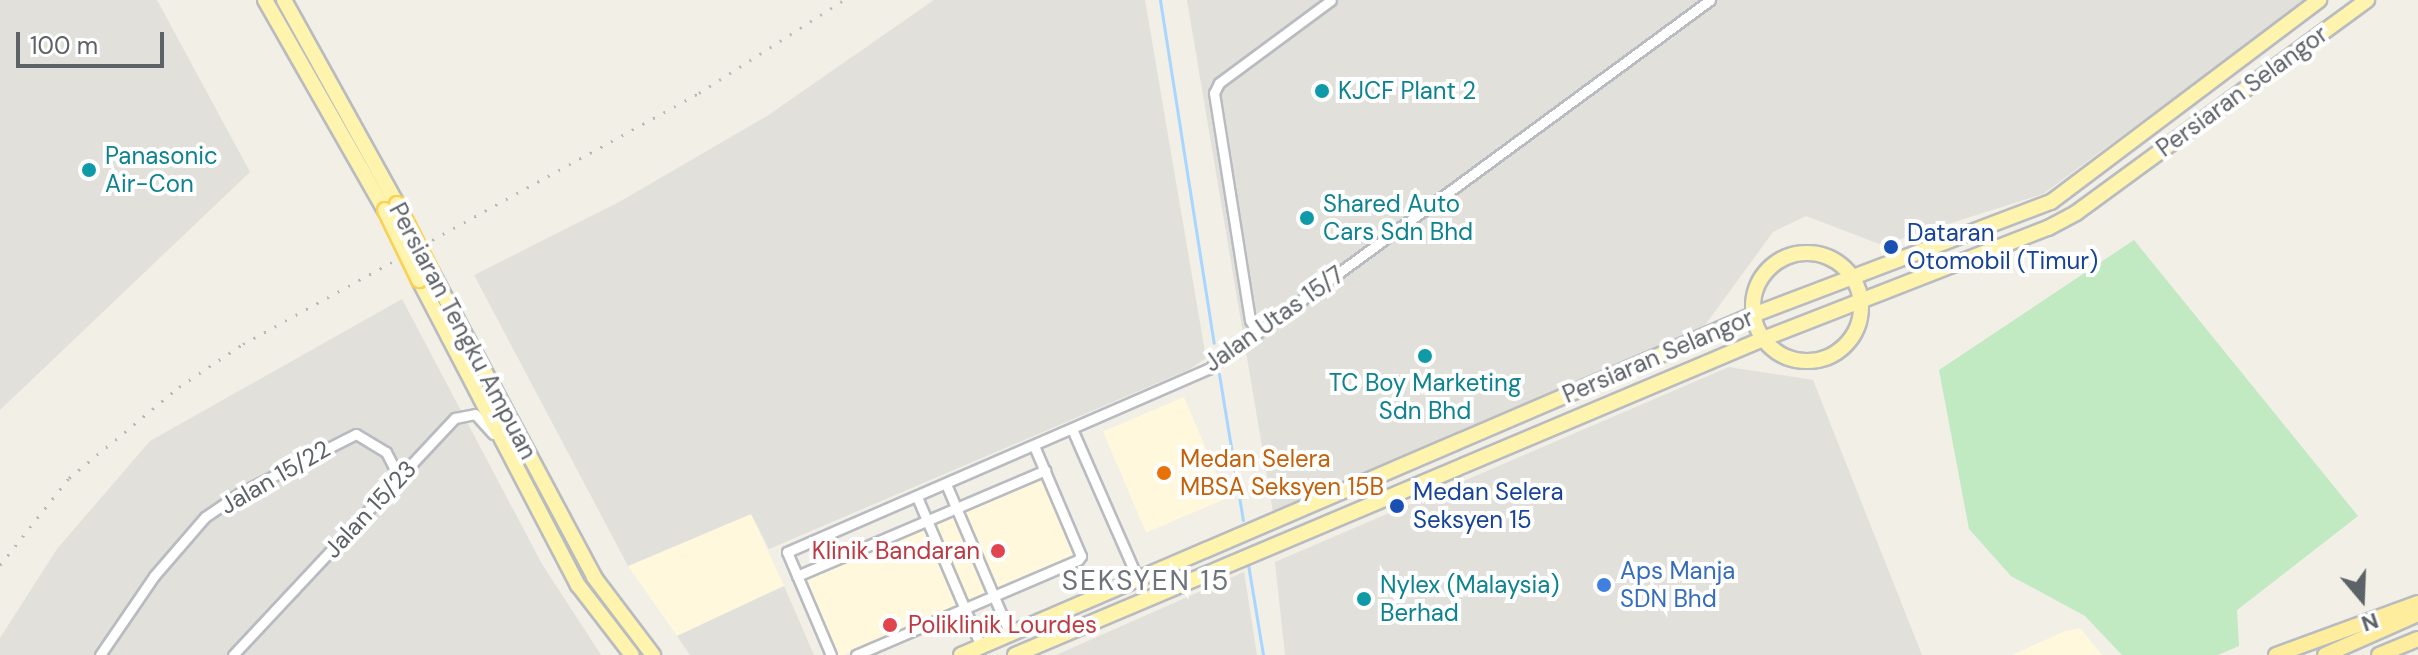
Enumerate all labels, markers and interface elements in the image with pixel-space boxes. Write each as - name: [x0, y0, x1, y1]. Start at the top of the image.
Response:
- scale bar: [20, 16, 168, 66]
- street label: Persiaran Selangor: [2151, 19, 2333, 163]
- text: 100 m: [30, 30, 98, 61]
- place label: KJCF Plant 2: [1338, 77, 1476, 105]
- marker: KJCF Plant 2: [1313, 82, 1331, 100]
- place label: Panasonic Air-Con: [105, 142, 218, 198]
- marker: Panasonic Air-Con: [80, 161, 98, 179]
- place label: Shared Auto Cars Sdn Bhd: [1323, 190, 1473, 246]
- street label: Persiaran Tengku Ampuan: [383, 198, 543, 464]
- marker: Shared Auto Cars Sdn Bhd: [1298, 209, 1316, 227]
- place label: Dataran Otomobil (Timur): [1907, 219, 2098, 275]
- marker: Dataran Otomobil (Timur): [1882, 238, 1900, 256]
- street label: Jalan Utas 15/7: [1199, 260, 1349, 378]
- street label: Persiaran Selangor: [1558, 303, 1758, 409]
- marker: TC Boy Marketing Sdn Bhd: [1416, 347, 1434, 365]
- place label: TC Boy Marketing Sdn Bhd: [1329, 369, 1521, 425]
- street label: Jalan 15/22: [215, 434, 335, 520]
- place label: Medan Selera MBSA Seksyen 15B: [1180, 445, 1384, 501]
- street label: Jalan 15/23: [318, 454, 422, 564]
- marker: Medan Selera MBSA Seksyen 15B: [1155, 464, 1173, 482]
- place label: Medan Selera Seksyen 15: [1413, 478, 1564, 534]
- marker: Medan Selera Seksyen 15: [1388, 497, 1406, 515]
- place label: Klinik Bandaran: [812, 537, 980, 565]
- marker: Klinik Bandaran: [987, 540, 1009, 562]
- place label: Aps Manja SDN Bhd: [1620, 557, 1735, 613]
- north arrow: [2322, 559, 2402, 639]
- district label: SEKSYEN 15: [1062, 564, 1230, 598]
- place label: Nylex (Malaysia) Berhad: [1380, 571, 1559, 627]
- marker: Aps Manja SDN Bhd: [1595, 576, 1613, 594]
- marker: Nylex (Malaysia) Berhad: [1355, 590, 1373, 608]
- text: N: [2358, 606, 2382, 638]
- place label: Poliklinik Lourdes: [908, 611, 1097, 639]
- marker: Poliklinik Lourdes: [879, 614, 901, 636]

